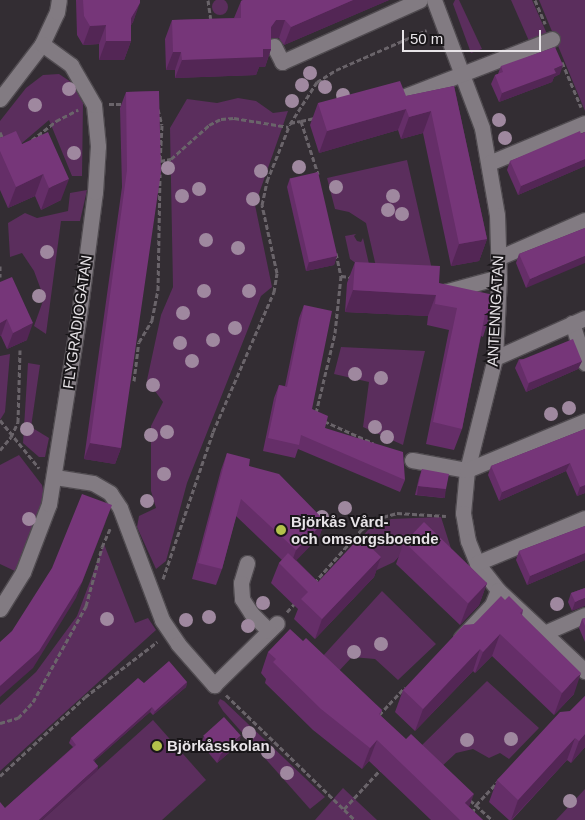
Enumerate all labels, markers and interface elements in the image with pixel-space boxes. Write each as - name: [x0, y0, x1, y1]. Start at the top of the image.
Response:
- scale bar: [405, 20, 544, 52]
- text: 50 m: [410, 30, 443, 47]
- street label: FLYGRADIOGATAN: [59, 254, 95, 390]
- street label: ANTENNGATAN: [483, 255, 507, 367]
- place label: Björkås Vård- och omsorgsboende: [291, 512, 439, 547]
- marker: Björkås Vård- och omsorgsboende: [275, 524, 287, 536]
- place label: Björkåsskolan: [167, 737, 270, 755]
- marker: Björkåsskolan: [151, 740, 163, 752]

